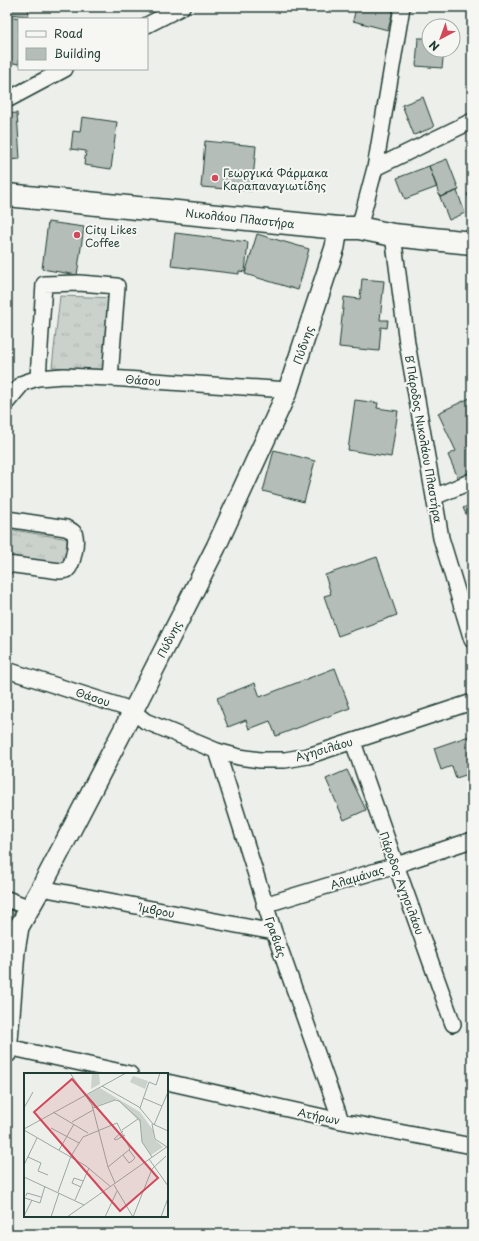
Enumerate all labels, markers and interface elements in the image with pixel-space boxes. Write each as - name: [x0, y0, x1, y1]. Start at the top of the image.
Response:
- legend: [18, 18, 148, 70]
- north arrow: [421, 18, 461, 58]
- text: Road: [54, 24, 83, 42]
- text: N: [425, 36, 443, 55]
- text: Building: [54, 44, 101, 62]
- place label: Γεωργικά Φάρμακα Καραπαναγιωτίδης: [223, 164, 328, 194]
- marker: Γεωργικά Φάρμακα Καραπαναγιωτίδης: [210, 173, 220, 183]
- street label: Νικολάου Πλαστήρα: [185, 204, 295, 232]
- place label: City Likes Coffee: [85, 221, 137, 251]
- marker: City Likes Coffee: [72, 230, 82, 240]
- street label: Πύδνης: [288, 323, 318, 367]
- street label: Β΄ Πάροδος Νικολάου Πλαστήρα: [401, 354, 447, 524]
- street label: Θάσου: [125, 370, 161, 390]
- street label: Πύδνης: [152, 617, 186, 661]
- street label: Θάσου: [73, 683, 113, 711]
- street label: Αγησιλάου: [293, 733, 355, 765]
- street label: Πάροδος Αγησιλάου: [375, 829, 429, 937]
- street label: Αλαμάνας: [328, 861, 386, 893]
- street label: Ίμβρου: [136, 898, 176, 922]
- street label: Γραβιάς: [261, 914, 291, 960]
- inset map: [24, 1073, 168, 1217]
- street label: Ατήρων: [296, 1103, 342, 1129]

